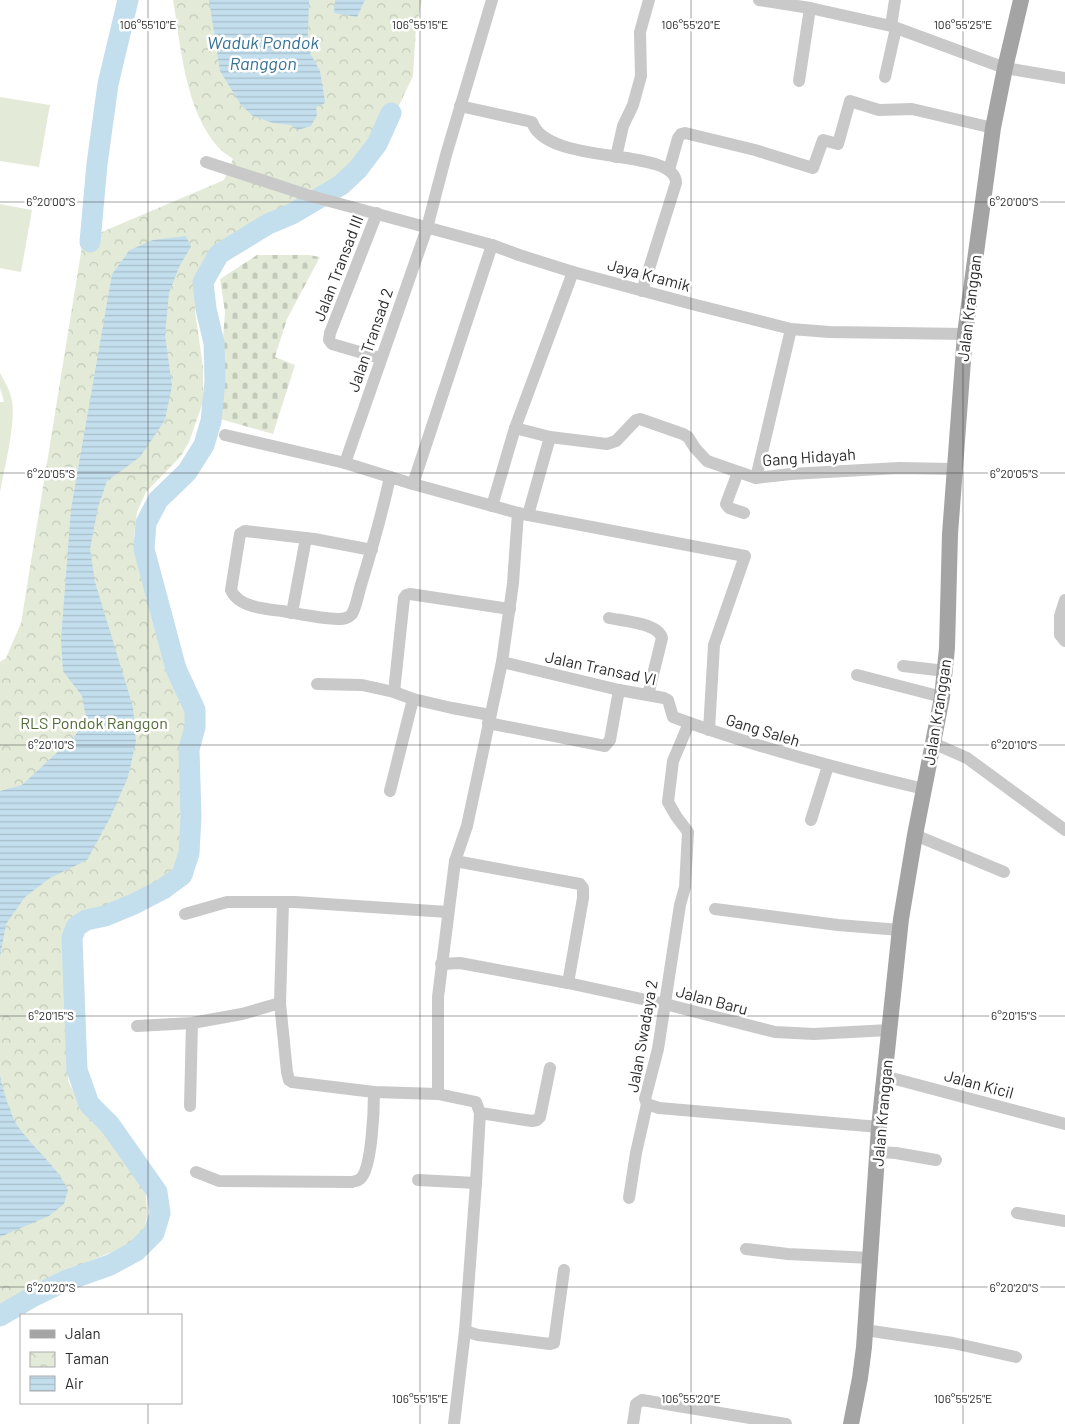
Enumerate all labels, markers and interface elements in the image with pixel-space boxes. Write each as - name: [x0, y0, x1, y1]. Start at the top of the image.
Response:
- text: 106°55'10"E: [119, 17, 177, 31]
- text: 106°55'15"E: [392, 17, 448, 31]
- text: 106°55'20"E: [661, 17, 721, 31]
- text: 106°55'25"E: [934, 17, 992, 31]
- water label: Waduk Pondok Ranggon: [207, 31, 319, 74]
- text: 6°20'00"S: [26, 194, 76, 208]
- text: 6°20'00"S: [989, 194, 1039, 208]
- street label: Jalan Transad III: [309, 212, 367, 324]
- street label: Jalan Kranggan: [953, 253, 984, 362]
- street label: Jaya Kramik: [606, 254, 693, 295]
- street label: Jalan Transad 2: [343, 286, 396, 394]
- street label: Gang Hidayah: [762, 444, 856, 469]
- text: 6°20'05"S: [27, 466, 75, 480]
- text: 6°20'05"S: [990, 466, 1038, 480]
- street label: Jalan Transad VI: [544, 646, 658, 689]
- street label: Jalan Kranggan: [919, 657, 954, 766]
- street label: Gang Saleh: [724, 709, 803, 750]
- park label: RLS Pondok Ranggon: [20, 713, 168, 732]
- text: 6°20'10"S: [28, 737, 74, 751]
- text: 6°20'10"S: [991, 737, 1037, 751]
- street label: Jalan Swadaya 2: [622, 978, 661, 1094]
- street label: Jalan Baru: [674, 981, 750, 1018]
- text: 6°20'15"S: [28, 1008, 74, 1022]
- text: 6°20'15"S: [991, 1008, 1037, 1022]
- street label: Jalan Kranggan: [867, 1059, 896, 1167]
- street label: Jalan Kicil: [942, 1065, 1016, 1102]
- text: 6°20'20"S: [27, 1280, 75, 1294]
- text: 6°20'20"S: [990, 1280, 1038, 1294]
- legend: [20, 1314, 182, 1404]
- text: Jalan: [65, 1324, 101, 1342]
- text: Taman: [65, 1349, 109, 1367]
- text: Air: [65, 1374, 84, 1392]
- text: 106°55'15"E: [392, 1391, 448, 1405]
- text: 106°55'20"E: [661, 1391, 721, 1405]
- text: 106°55'25"E: [934, 1391, 992, 1405]

